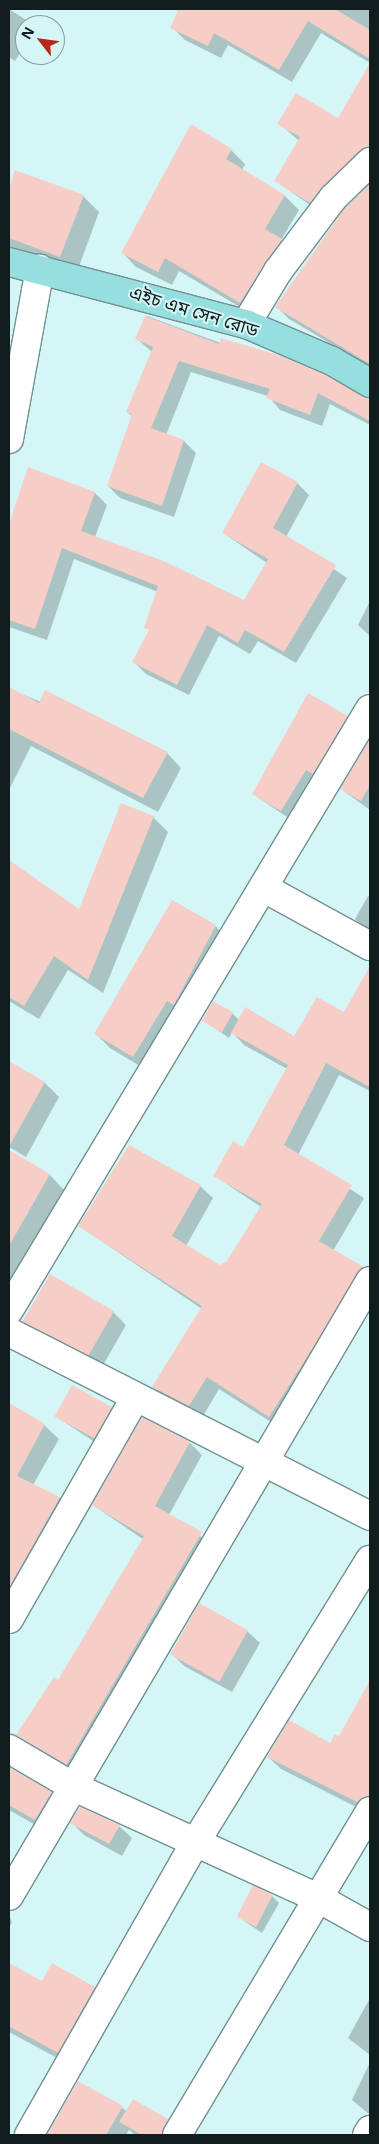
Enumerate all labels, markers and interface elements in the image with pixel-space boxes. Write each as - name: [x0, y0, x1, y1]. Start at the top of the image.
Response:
- north arrow: [15, 15, 65, 65]
- text: N: [16, 23, 39, 42]
- street label: এইচ এম সেন রোড: [127, 281, 261, 341]

